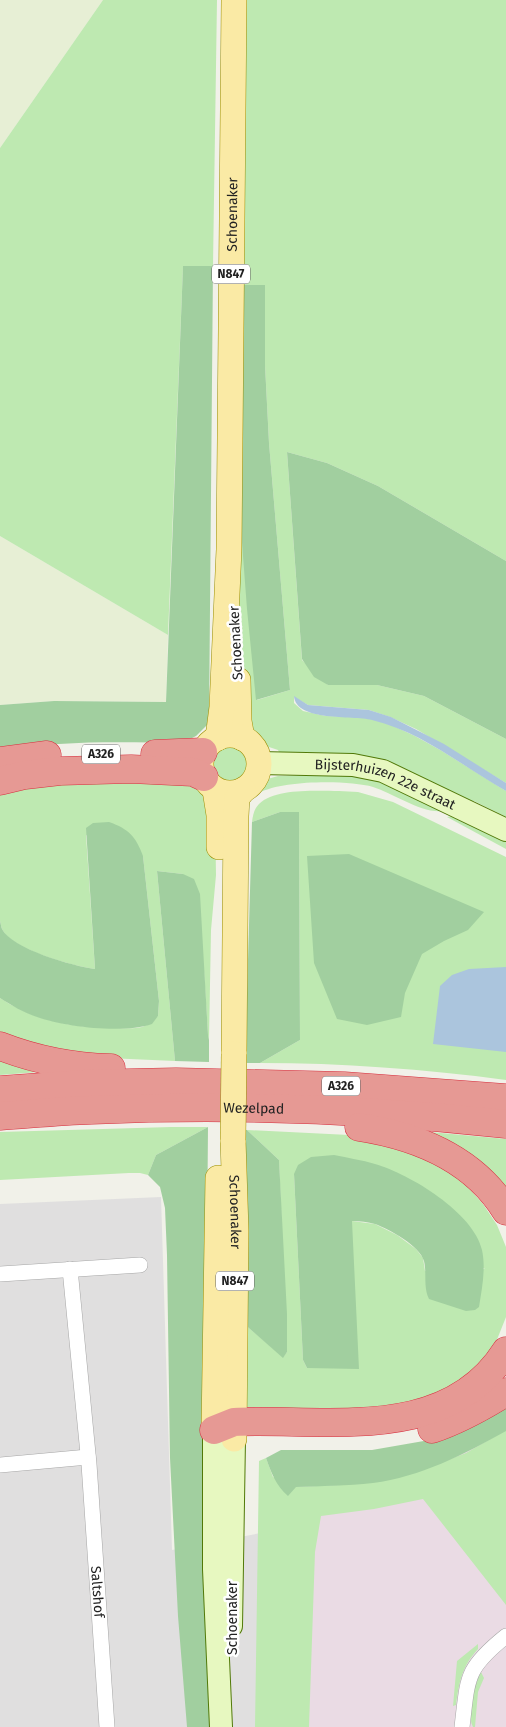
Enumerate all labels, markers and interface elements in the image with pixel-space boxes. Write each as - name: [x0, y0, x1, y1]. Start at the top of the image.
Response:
- street label: Schoenaker: [223, 177, 241, 252]
- road number: N847: [212, 264, 250, 284]
- street label: Schoenaker: [226, 605, 246, 681]
- road number: A326: [82, 744, 120, 764]
- street label: Bijsterhuizen 22e straat: [315, 756, 459, 814]
- road number: A326: [322, 1076, 360, 1096]
- street label: Wezelpad: [223, 1099, 284, 1117]
- street label: Schoenaker: [226, 1175, 245, 1250]
- road number: N847: [216, 1272, 254, 1290]
- street label: Saltshof: [87, 1565, 108, 1620]
- street label: Schoenaker: [224, 1580, 241, 1655]

